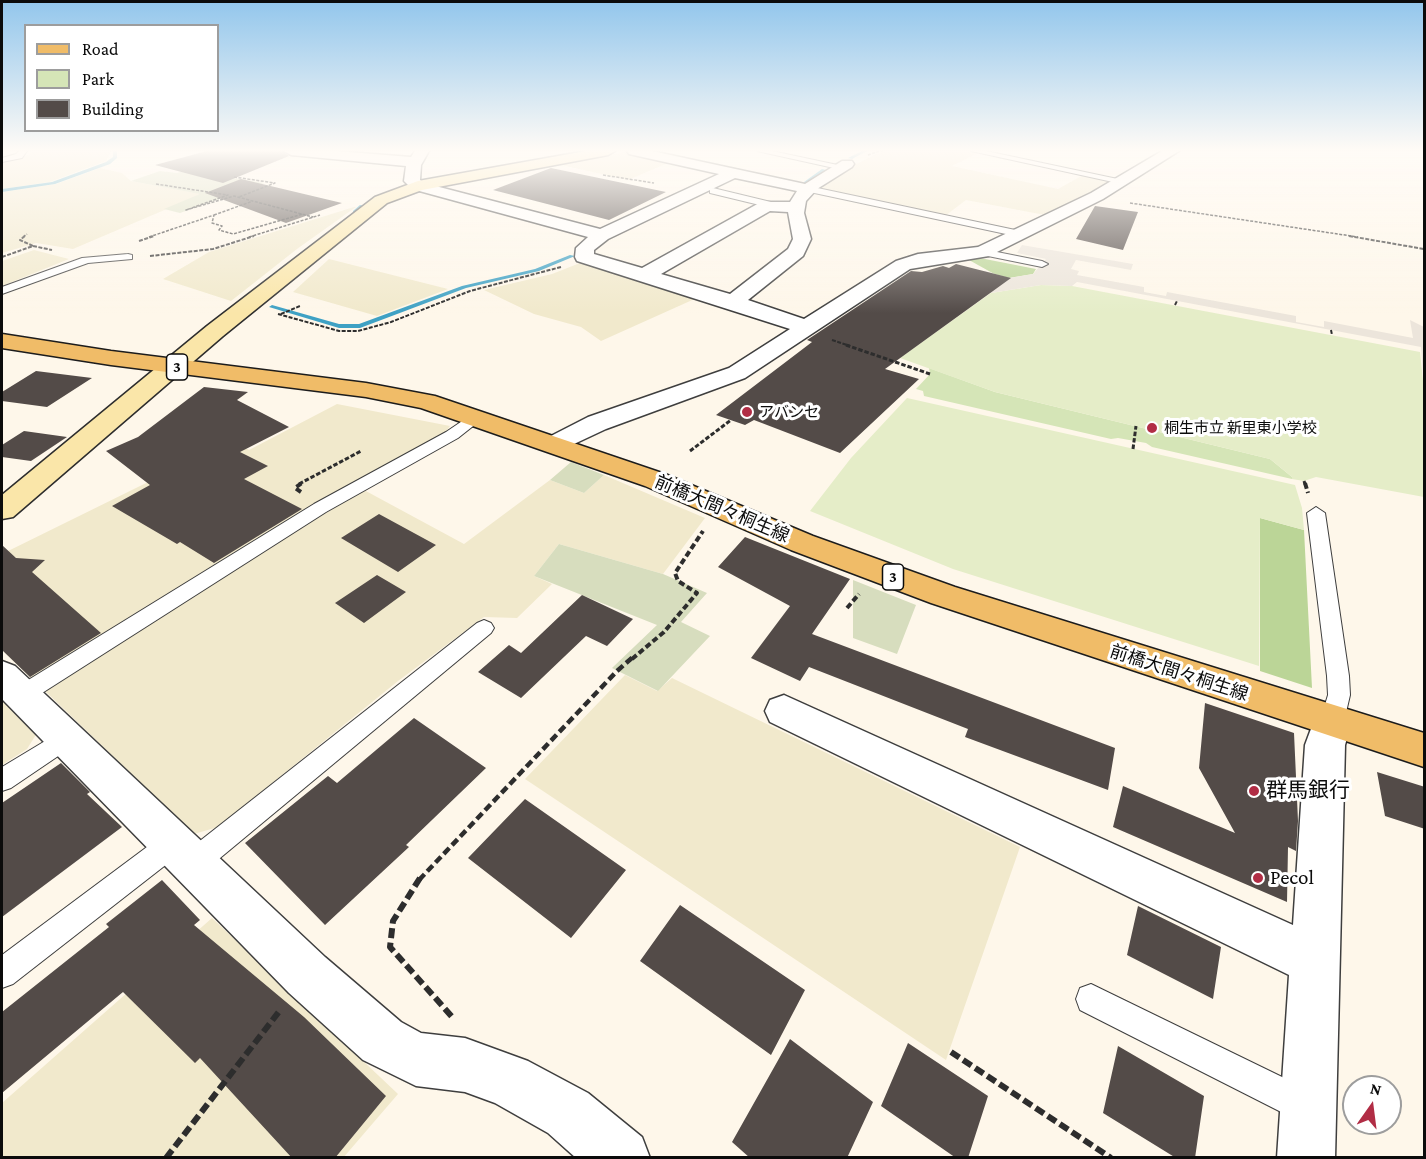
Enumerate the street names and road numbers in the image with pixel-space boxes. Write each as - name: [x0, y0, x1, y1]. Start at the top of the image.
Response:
- road number: 3: [166, 354, 188, 380]
- street label: 前橋大間々桐生線: [652, 471, 792, 547]
- road number: 3: [882, 564, 904, 590]
- street label: 前橋大間々桐生線: [1107, 640, 1251, 706]

